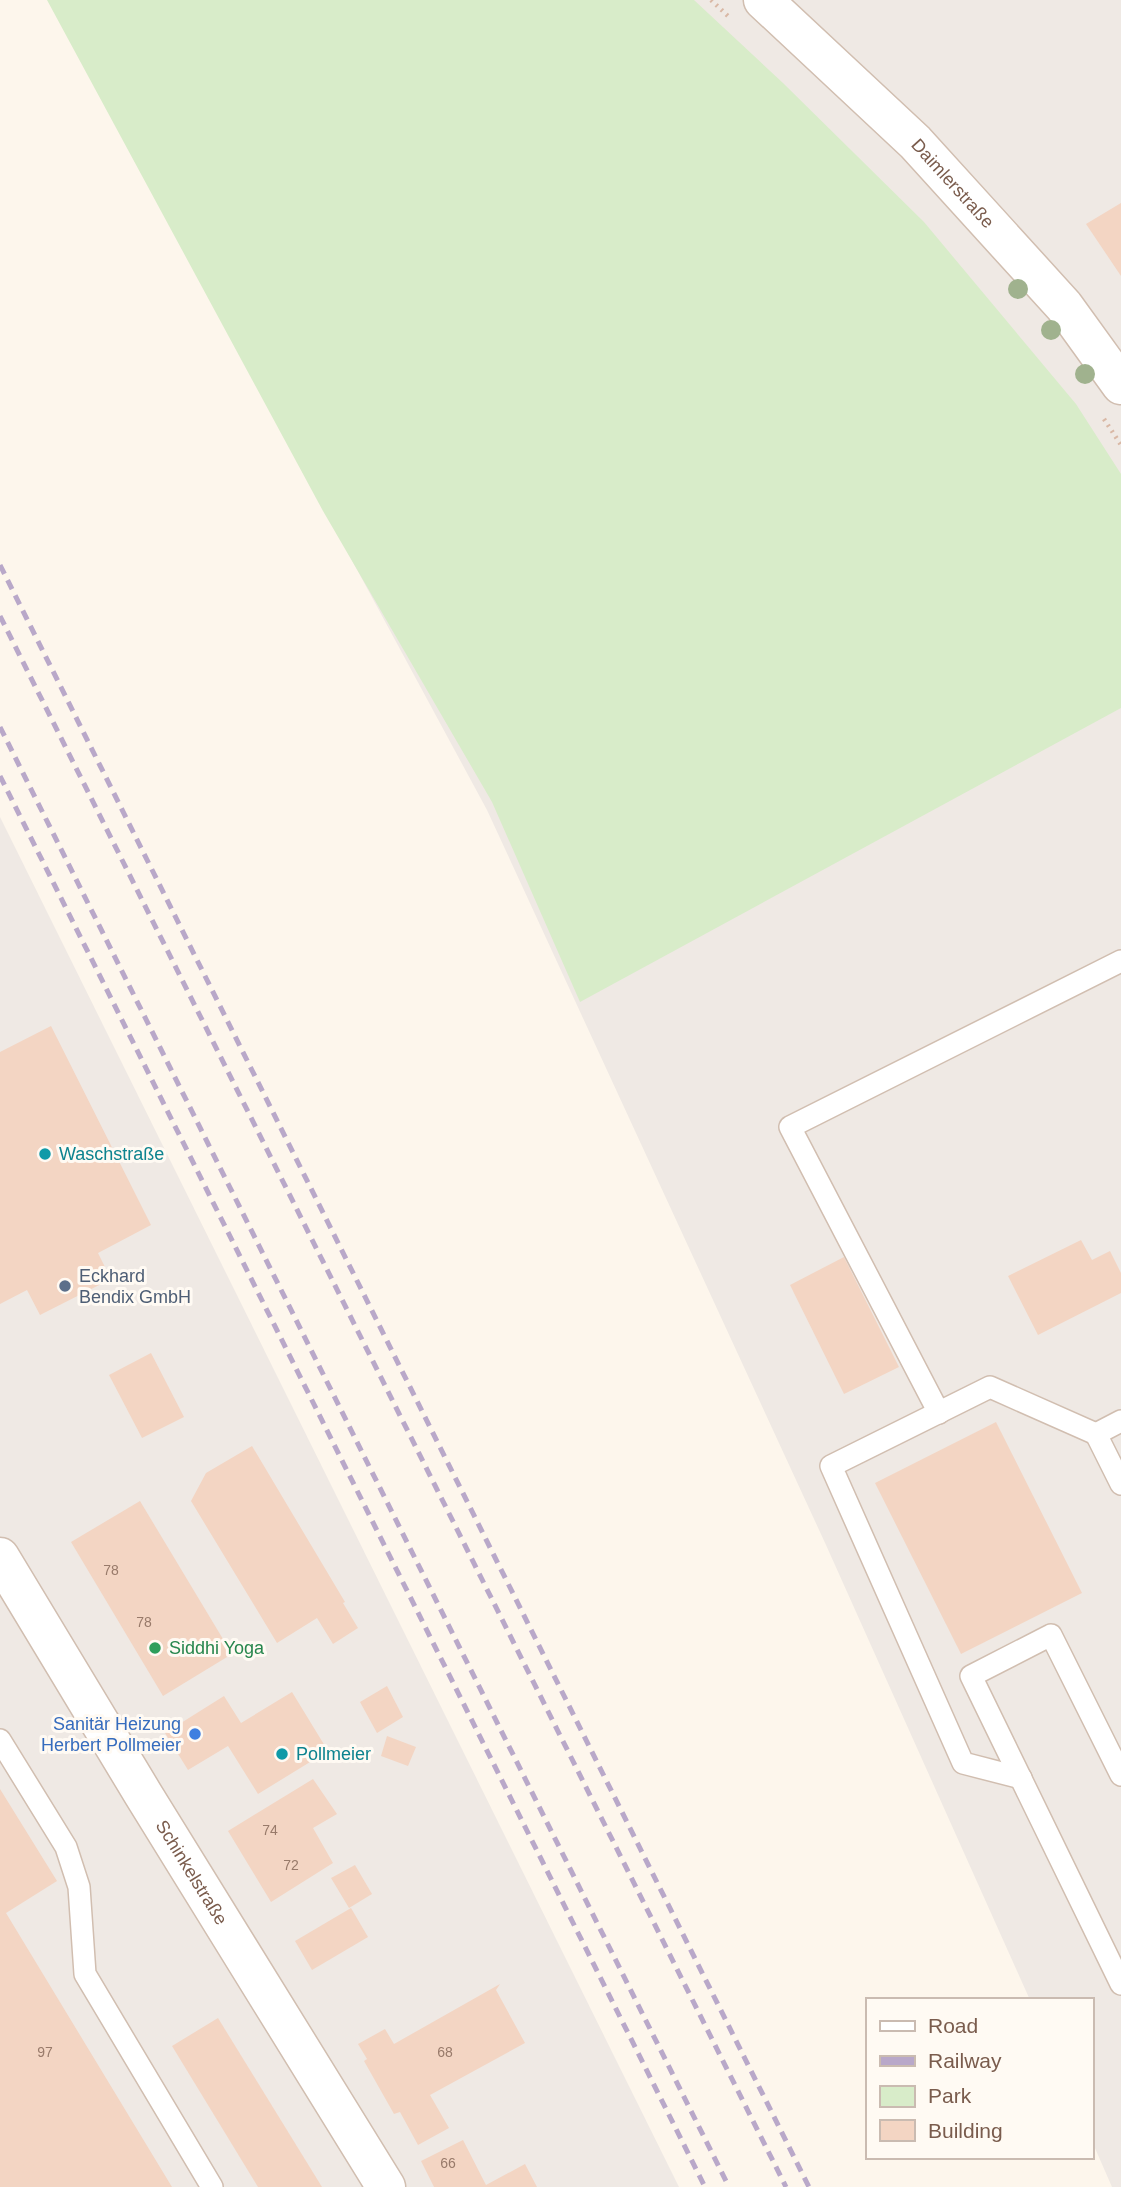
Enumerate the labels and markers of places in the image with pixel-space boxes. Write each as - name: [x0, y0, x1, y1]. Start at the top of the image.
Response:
- place label: Waschstraße: [59, 1144, 164, 1164]
- marker: Waschstraße: [37, 1146, 53, 1162]
- place label: Eckhard Bendix GmbH: [79, 1266, 191, 1307]
- marker: Eckhard Bendix GmbH: [57, 1278, 73, 1294]
- place label: Siddhi Yoga: [169, 1638, 265, 1658]
- marker: Siddhi Yoga: [147, 1640, 163, 1656]
- place label: Sanitär Heizung Herbert Pollmeier: [41, 1714, 181, 1755]
- marker: Sanitär Heizung Herbert Pollmeier: [187, 1726, 203, 1742]
- place label: Pollmeier: [296, 1744, 371, 1764]
- marker: Pollmeier: [274, 1746, 290, 1762]

